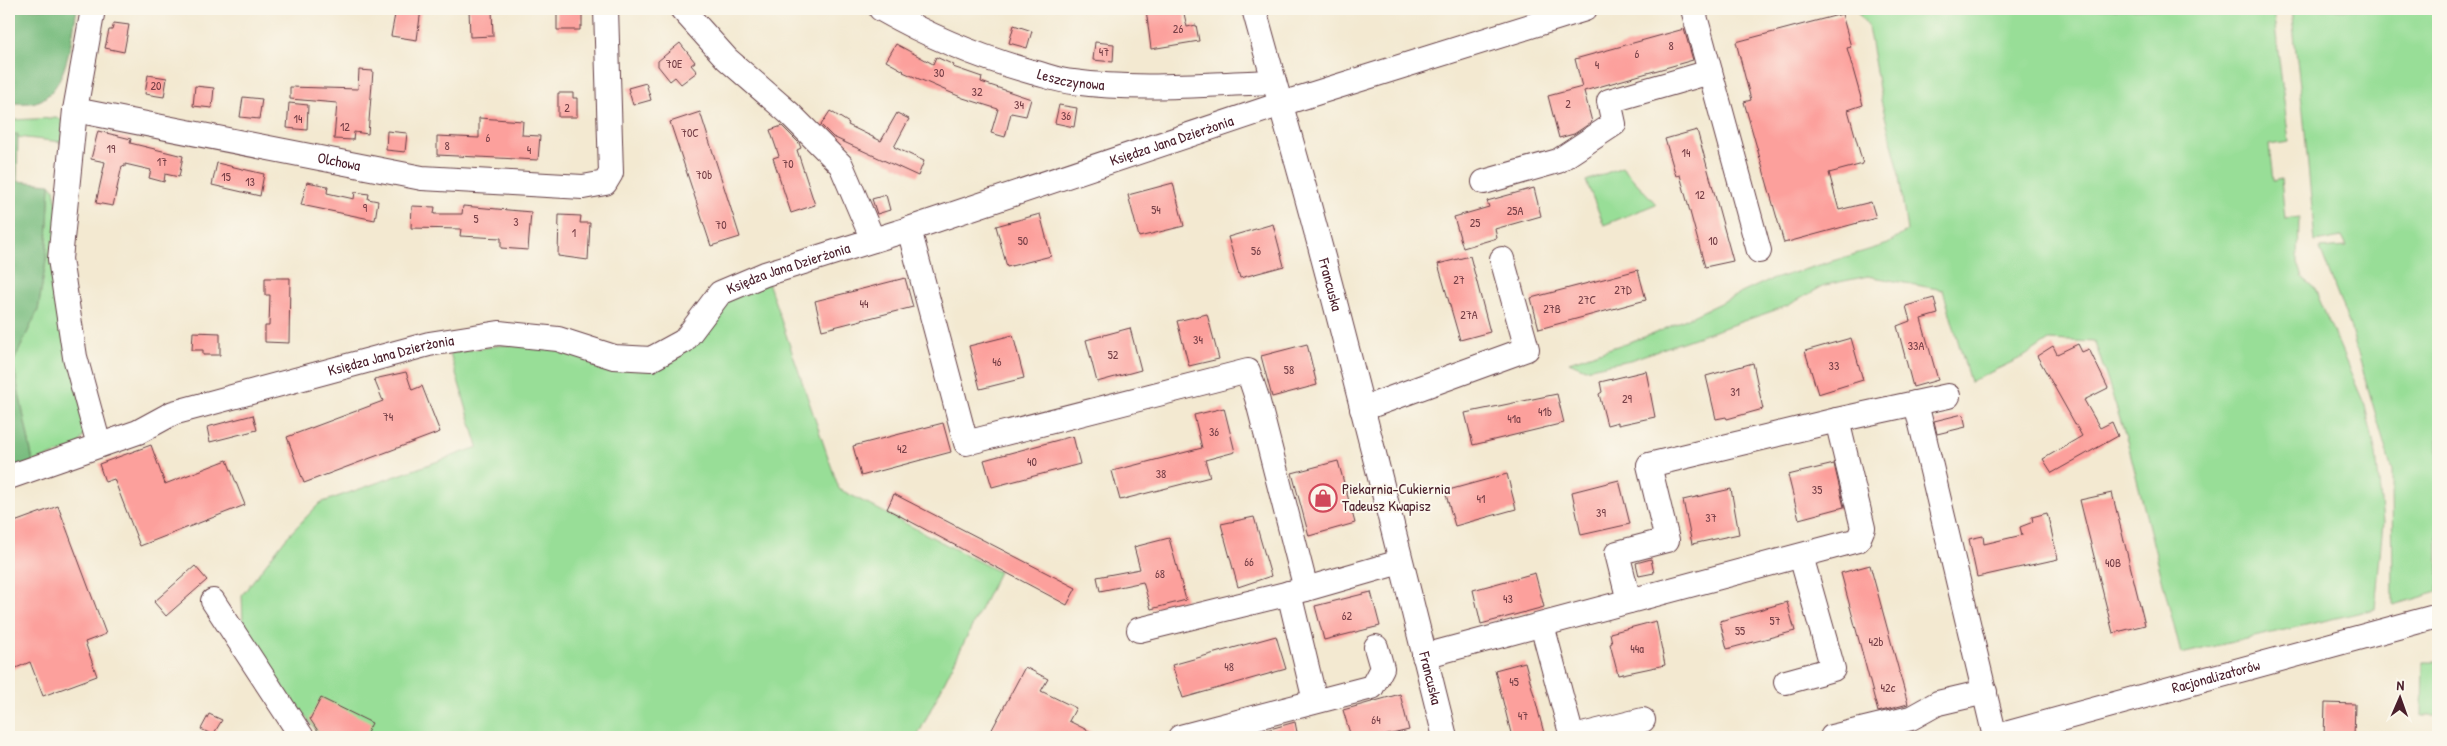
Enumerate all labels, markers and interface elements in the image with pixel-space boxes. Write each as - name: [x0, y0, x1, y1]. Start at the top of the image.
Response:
- house number: 26: [1173, 20, 1183, 37]
- house number: 8: [1668, 37, 1674, 54]
- house number: 47: [1099, 43, 1109, 60]
- house number: 6: [1635, 45, 1640, 62]
- house number: 70E: [666, 55, 683, 72]
- house number: 4: [1595, 56, 1600, 73]
- street label: Leszczynowa: [1035, 63, 1105, 95]
- house number: 30: [934, 64, 944, 81]
- house number: 20: [151, 77, 162, 94]
- house number: 32: [972, 83, 983, 100]
- house number: 2: [1565, 95, 1571, 112]
- house number: 34: [1014, 96, 1024, 113]
- house number: 2: [564, 99, 570, 116]
- house number: 36: [1061, 107, 1071, 124]
- house number: 14: [294, 110, 303, 127]
- street label: Księdza Jana Dzierżonia: [1107, 110, 1236, 171]
- house number: 12: [340, 118, 350, 135]
- house number: 70C: [681, 124, 699, 141]
- house number: 6: [486, 129, 491, 146]
- house number: 8: [444, 137, 450, 154]
- house number: 19: [107, 140, 116, 157]
- house number: 4: [527, 141, 532, 158]
- house number: 14: [1682, 144, 1691, 161]
- street label: Olchowa: [316, 147, 362, 176]
- house number: 17: [157, 153, 167, 170]
- house number: 70: [782, 155, 794, 172]
- house number: 70b: [696, 166, 712, 183]
- house number: 15: [221, 168, 231, 185]
- house number: 13: [245, 173, 255, 190]
- house number: 12: [1695, 186, 1705, 203]
- house number: 9: [363, 199, 368, 216]
- house number: 54: [1151, 201, 1161, 218]
- house number: 25A: [1507, 202, 1523, 219]
- house number: 5: [473, 210, 479, 227]
- house number: 3: [513, 213, 519, 230]
- house number: 25: [1470, 214, 1480, 231]
- house number: 70: [715, 216, 727, 233]
- house number: 1: [572, 224, 576, 241]
- house number: 50: [1018, 232, 1028, 249]
- house number: 10: [1708, 232, 1718, 249]
- street label: Księdza Jana Dzierżonia: [723, 237, 853, 299]
- house number: 56: [1251, 242, 1261, 259]
- street label: Francuska: [1313, 255, 1348, 313]
- house number: 27: [1453, 271, 1465, 288]
- house number: 27D: [1614, 281, 1632, 298]
- house number: 27C: [1578, 291, 1596, 308]
- house number: 44: [859, 295, 869, 312]
- house number: 27B: [1543, 300, 1561, 317]
- house number: 27A: [1460, 306, 1478, 323]
- street label: Księdza Jana Dzierżonia: [325, 329, 455, 381]
- house number: 34: [1193, 331, 1203, 348]
- house number: 33A: [1908, 337, 1924, 354]
- house number: 52: [1108, 346, 1119, 363]
- house number: 46: [992, 353, 1002, 370]
- house number: 33: [1829, 357, 1839, 374]
- house number: 58: [1284, 361, 1294, 378]
- house number: 31: [1730, 383, 1740, 400]
- house number: 29: [1622, 390, 1633, 407]
- house number: 41b: [1538, 403, 1552, 420]
- house number: 74: [383, 408, 394, 425]
- house number: 41a: [1507, 410, 1521, 427]
- house number: 36: [1209, 423, 1219, 440]
- house number: 42: [897, 440, 907, 457]
- house number: 40: [1027, 453, 1037, 470]
- house number: 38: [1156, 465, 1166, 482]
- place label: Piekarnia-Cukiernia Tadeusz Kwapisz: [1342, 478, 1450, 516]
- house number: 35: [1812, 481, 1822, 498]
- shop icon: Piekarnia-Cukiernia Tadeusz Kwapisz: [1308, 483, 1338, 513]
- house number: 41: [1477, 490, 1485, 507]
- house number: 39: [1596, 504, 1606, 521]
- house number: 37: [1705, 509, 1717, 526]
- house number: 66: [1244, 553, 1254, 570]
- house number: 40B: [2105, 554, 2121, 571]
- house number: 68: [1155, 565, 1165, 582]
- house number: 43: [1503, 590, 1513, 607]
- house number: 62: [1342, 607, 1353, 624]
- house number: 57: [1769, 612, 1781, 629]
- house number: 55: [1735, 622, 1745, 639]
- house number: 42b: [1868, 633, 1884, 650]
- house number: 44a: [1630, 640, 1644, 657]
- street label: Francuska: [1414, 648, 1448, 707]
- street label: Racjonalizatorów: [2169, 654, 2262, 698]
- house number: 48: [1224, 658, 1234, 675]
- house number: 45: [1509, 673, 1519, 690]
- north arrow: [2374, 674, 2424, 724]
- text: N: [2396, 675, 2405, 694]
- house number: 42c: [1881, 679, 1896, 696]
- house number: 47: [1518, 707, 1528, 724]
- house number: 64: [1371, 711, 1381, 728]

